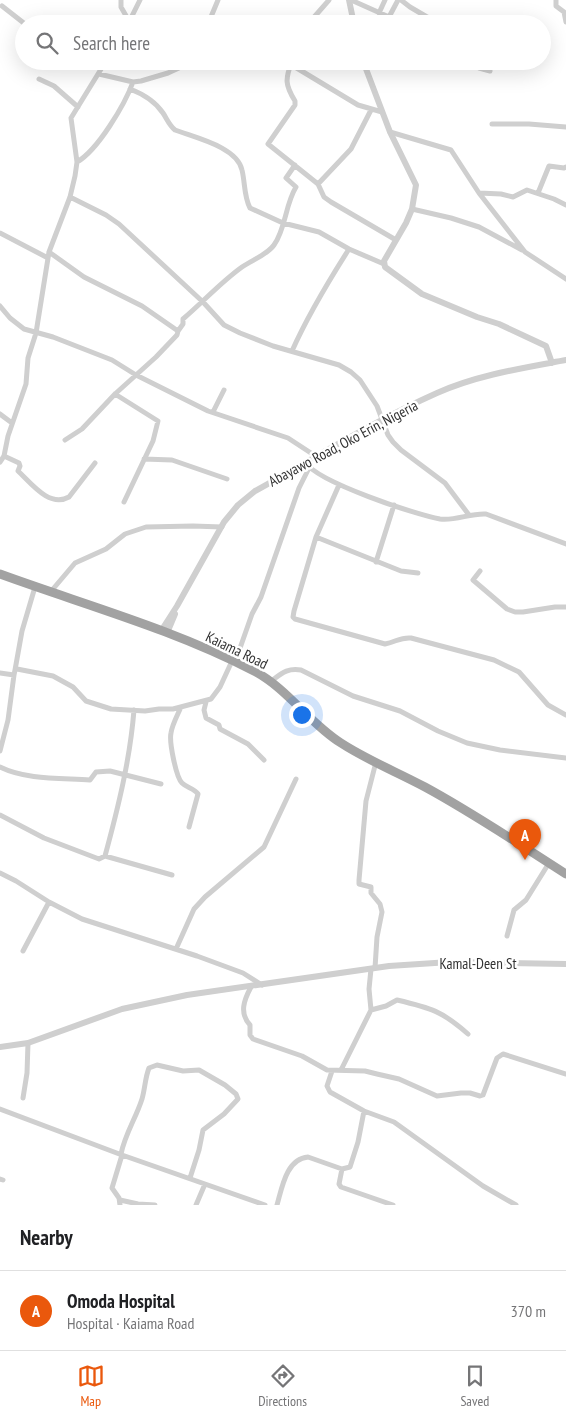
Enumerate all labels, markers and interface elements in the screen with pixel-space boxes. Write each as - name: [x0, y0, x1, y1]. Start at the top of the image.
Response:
- search box: [15, 15, 551, 70]
- icon: search: [33, 29, 61, 57]
- text: Search here: [73, 31, 150, 55]
- street label: Abayawo Road, Oko Erin, Nigeria: [265, 396, 421, 490]
- street label: Kaiama Road: [203, 627, 271, 673]
- your location: [289, 702, 315, 728]
- pin: A: [509, 819, 541, 860]
- street label: Kamal-Deen St: [439, 954, 517, 973]
- text: Nearby: [20, 1224, 73, 1251]
- text: Omoda Hospital: [67, 1289, 175, 1313]
- text: A: [32, 1301, 40, 1321]
- text: 370 m: [511, 1301, 546, 1321]
- text: Hospital · Kaiama Road: [67, 1313, 194, 1333]
- tab: Map: [77, 1362, 105, 1410]
- tab: Directions: [258, 1362, 307, 1410]
- tab: Saved: [460, 1362, 489, 1410]

